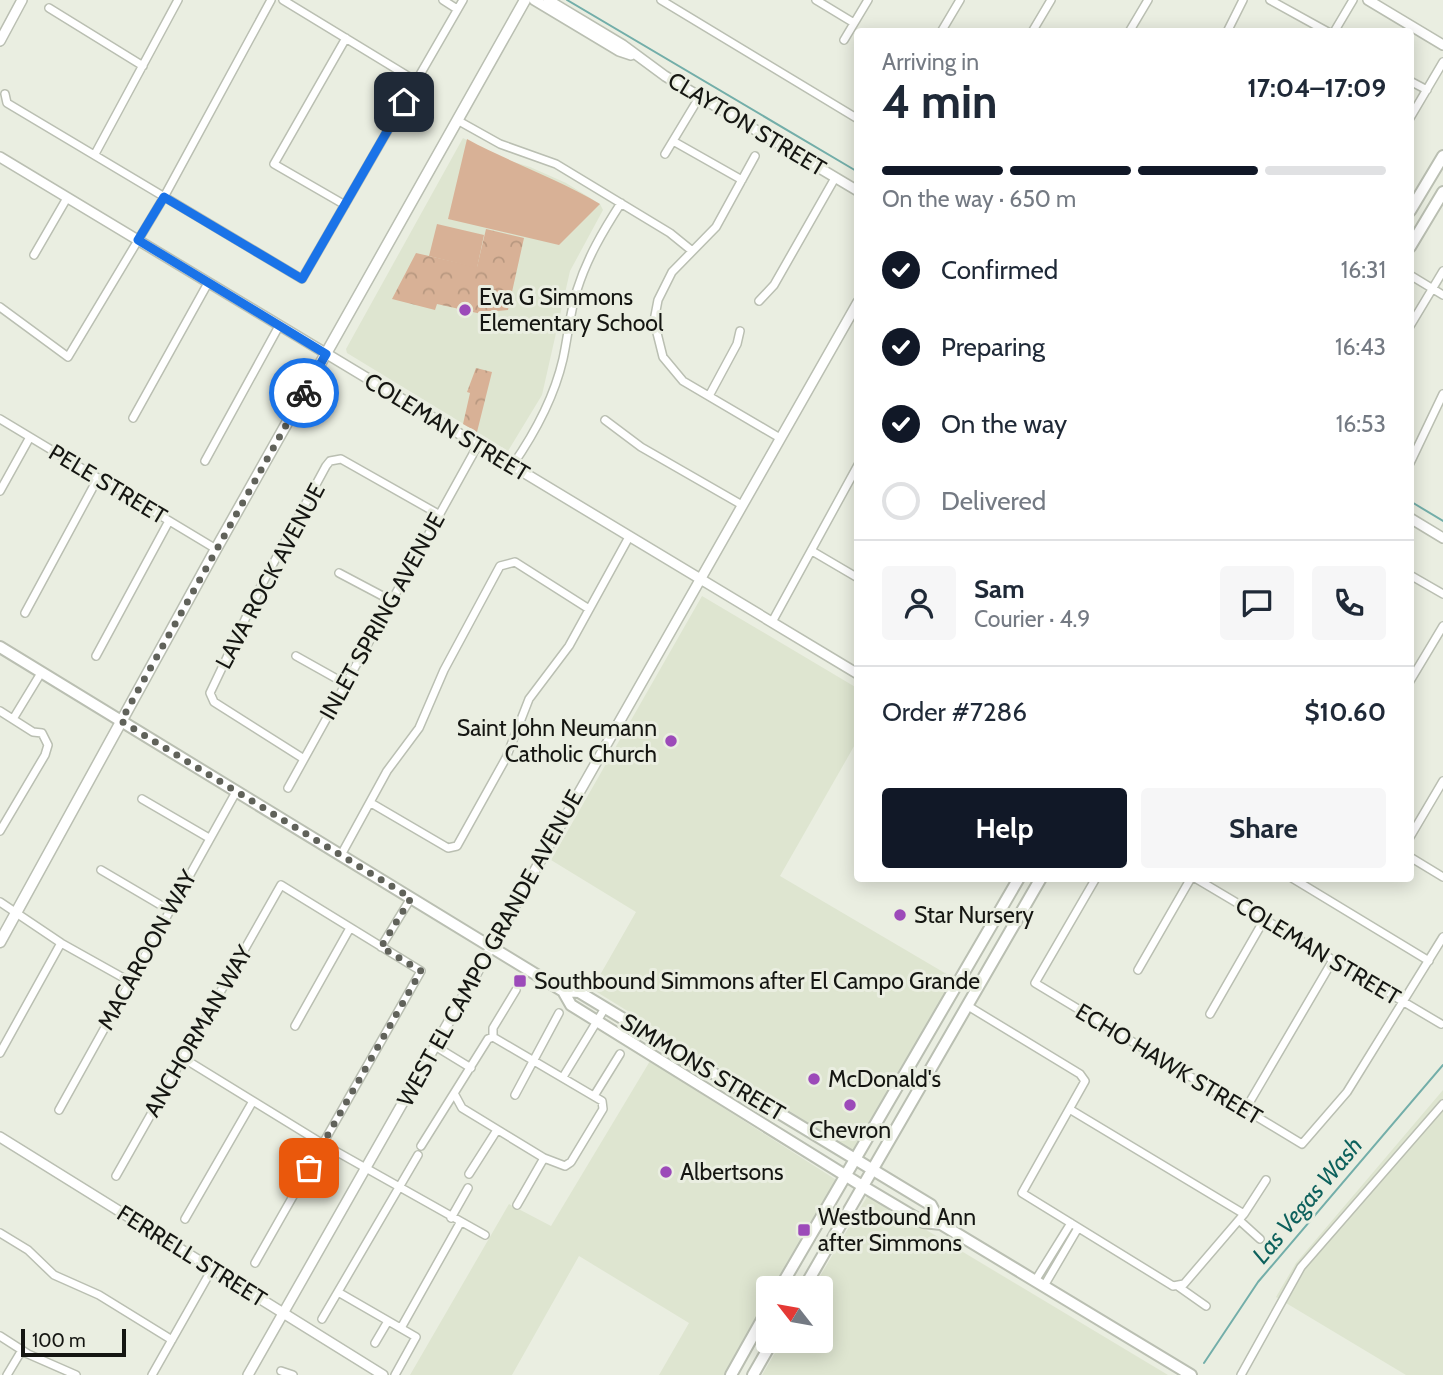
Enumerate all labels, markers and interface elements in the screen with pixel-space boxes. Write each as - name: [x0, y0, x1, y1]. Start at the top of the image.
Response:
- text: Arriving in: [882, 48, 979, 76]
- street label: CLAYTON STREET: [663, 66, 831, 182]
- pin: [374, 72, 434, 132]
- text: 17:04–17:09: [1247, 72, 1386, 104]
- text: 4 min: [882, 74, 997, 130]
- icon: home: [385, 83, 423, 121]
- text: On the way · 650 m: [882, 185, 1076, 213]
- icon: check: [882, 251, 920, 289]
- text: Confirmed: [941, 254, 1058, 286]
- text: 16:31: [1341, 256, 1386, 284]
- place label: Eva G Simmons Elementary School: [479, 283, 664, 337]
- marker: Eva G Simmons Elementary School: [457, 302, 473, 318]
- icon: check: [882, 328, 920, 366]
- text: Preparing: [941, 331, 1045, 363]
- text: 16:43: [1335, 333, 1386, 361]
- courier: [269, 358, 339, 428]
- street label: COLEMAN STREET: [359, 367, 535, 487]
- icon: bike: [285, 374, 323, 412]
- icon: check: [882, 405, 920, 443]
- text: On the way: [941, 408, 1067, 440]
- text: 16:53: [1336, 410, 1386, 438]
- street label: PELE STREET: [44, 438, 172, 530]
- street label: LAVA ROCK AVENUE: [209, 478, 331, 674]
- text: Delivered: [941, 485, 1046, 517]
- street label: INLET SPRING AVENUE: [313, 508, 451, 724]
- button: person: [882, 566, 956, 640]
- button: chat: [1220, 566, 1294, 640]
- button: phone: [1312, 566, 1386, 640]
- text: Sam: [974, 573, 1025, 605]
- text: Courier · 4.9: [974, 605, 1090, 633]
- text: Order #7286: [882, 696, 1027, 728]
- text: $10.60: [1305, 696, 1386, 728]
- place label: Saint John Neumann Catholic Church: [457, 714, 657, 768]
- marker: Saint John Neumann Catholic Church: [663, 733, 679, 749]
- street label: WEST EL CAMPO GRANDE AVENUE: [391, 785, 589, 1111]
- button: Help: [882, 788, 1127, 868]
- button: Share: [1141, 788, 1386, 868]
- street label: MACAROON WAY: [92, 864, 203, 1035]
- street label: COLEMAN STREET: [1230, 891, 1406, 1011]
- place label: Star Nursery: [914, 901, 1034, 929]
- marker: Star Nursery: [892, 907, 908, 923]
- street label: ANCHORMAN WAY: [138, 940, 259, 1122]
- place label: Southbound Simmons after El Campo Grande: [534, 967, 980, 995]
- marker: Southbound Simmons after El Campo Grande: [512, 973, 528, 989]
- street label: ECHO HAWK STREET: [1071, 997, 1267, 1131]
- street label: SIMMONS STREET: [616, 1007, 790, 1127]
- place label: McDonald's: [828, 1065, 941, 1093]
- marker: McDonald's: [806, 1071, 822, 1087]
- marker: Chevron: [842, 1097, 858, 1113]
- place label: Chevron: [809, 1116, 891, 1144]
- water label: Las Vegas Wash: [1246, 1131, 1368, 1269]
- pin: [279, 1138, 339, 1198]
- icon: bag: [290, 1149, 328, 1187]
- place label: Albertsons: [680, 1158, 784, 1186]
- marker: Albertsons: [658, 1164, 674, 1180]
- street label: FERRELL STREET: [112, 1199, 272, 1313]
- place label: Westbound Ann after Simmons: [818, 1203, 976, 1257]
- marker: Westbound Ann after Simmons: [796, 1222, 812, 1238]
- north arrow: [756, 1276, 833, 1353]
- map controls: [756, 1276, 833, 1353]
- scale bar: [21, 1326, 126, 1358]
- text: 100 m: [32, 1329, 86, 1352]

